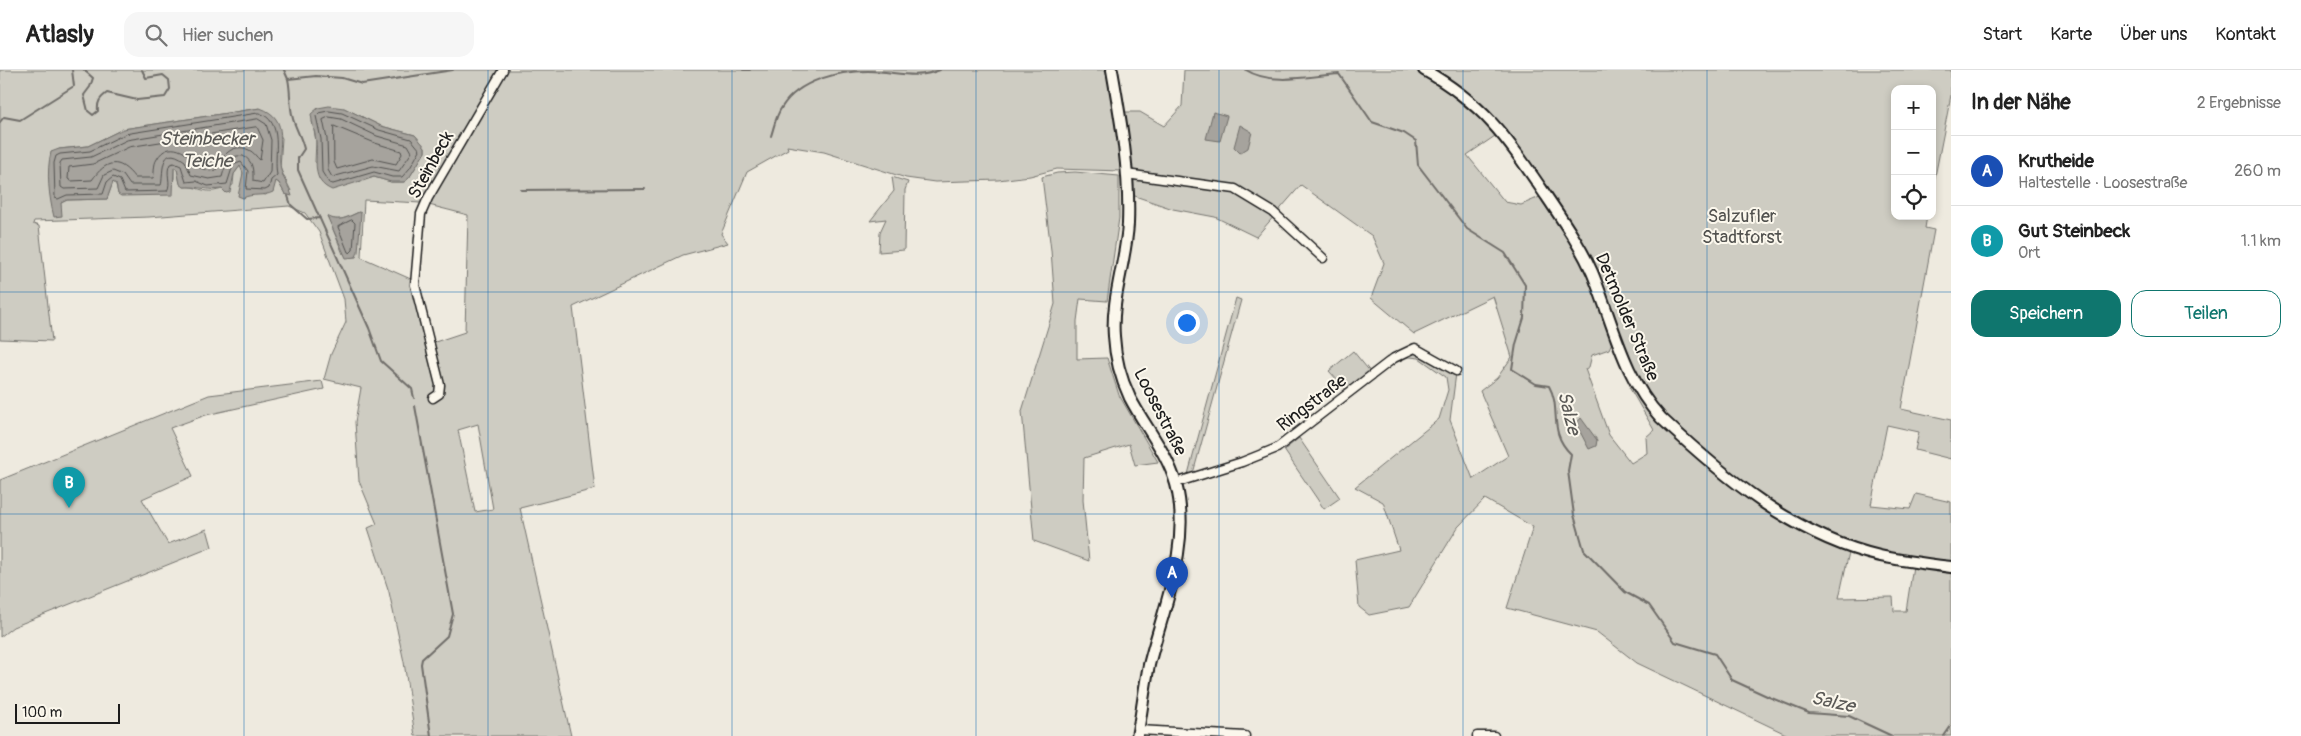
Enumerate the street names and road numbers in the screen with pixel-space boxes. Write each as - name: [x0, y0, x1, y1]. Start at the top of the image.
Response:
- street label: Steinbeck: [403, 127, 459, 203]
- street label: Detmolder Straße: [1590, 250, 1664, 385]
- street label: Loosestraße: [1128, 364, 1192, 460]
- street label: Ringstraße: [1273, 369, 1352, 437]

